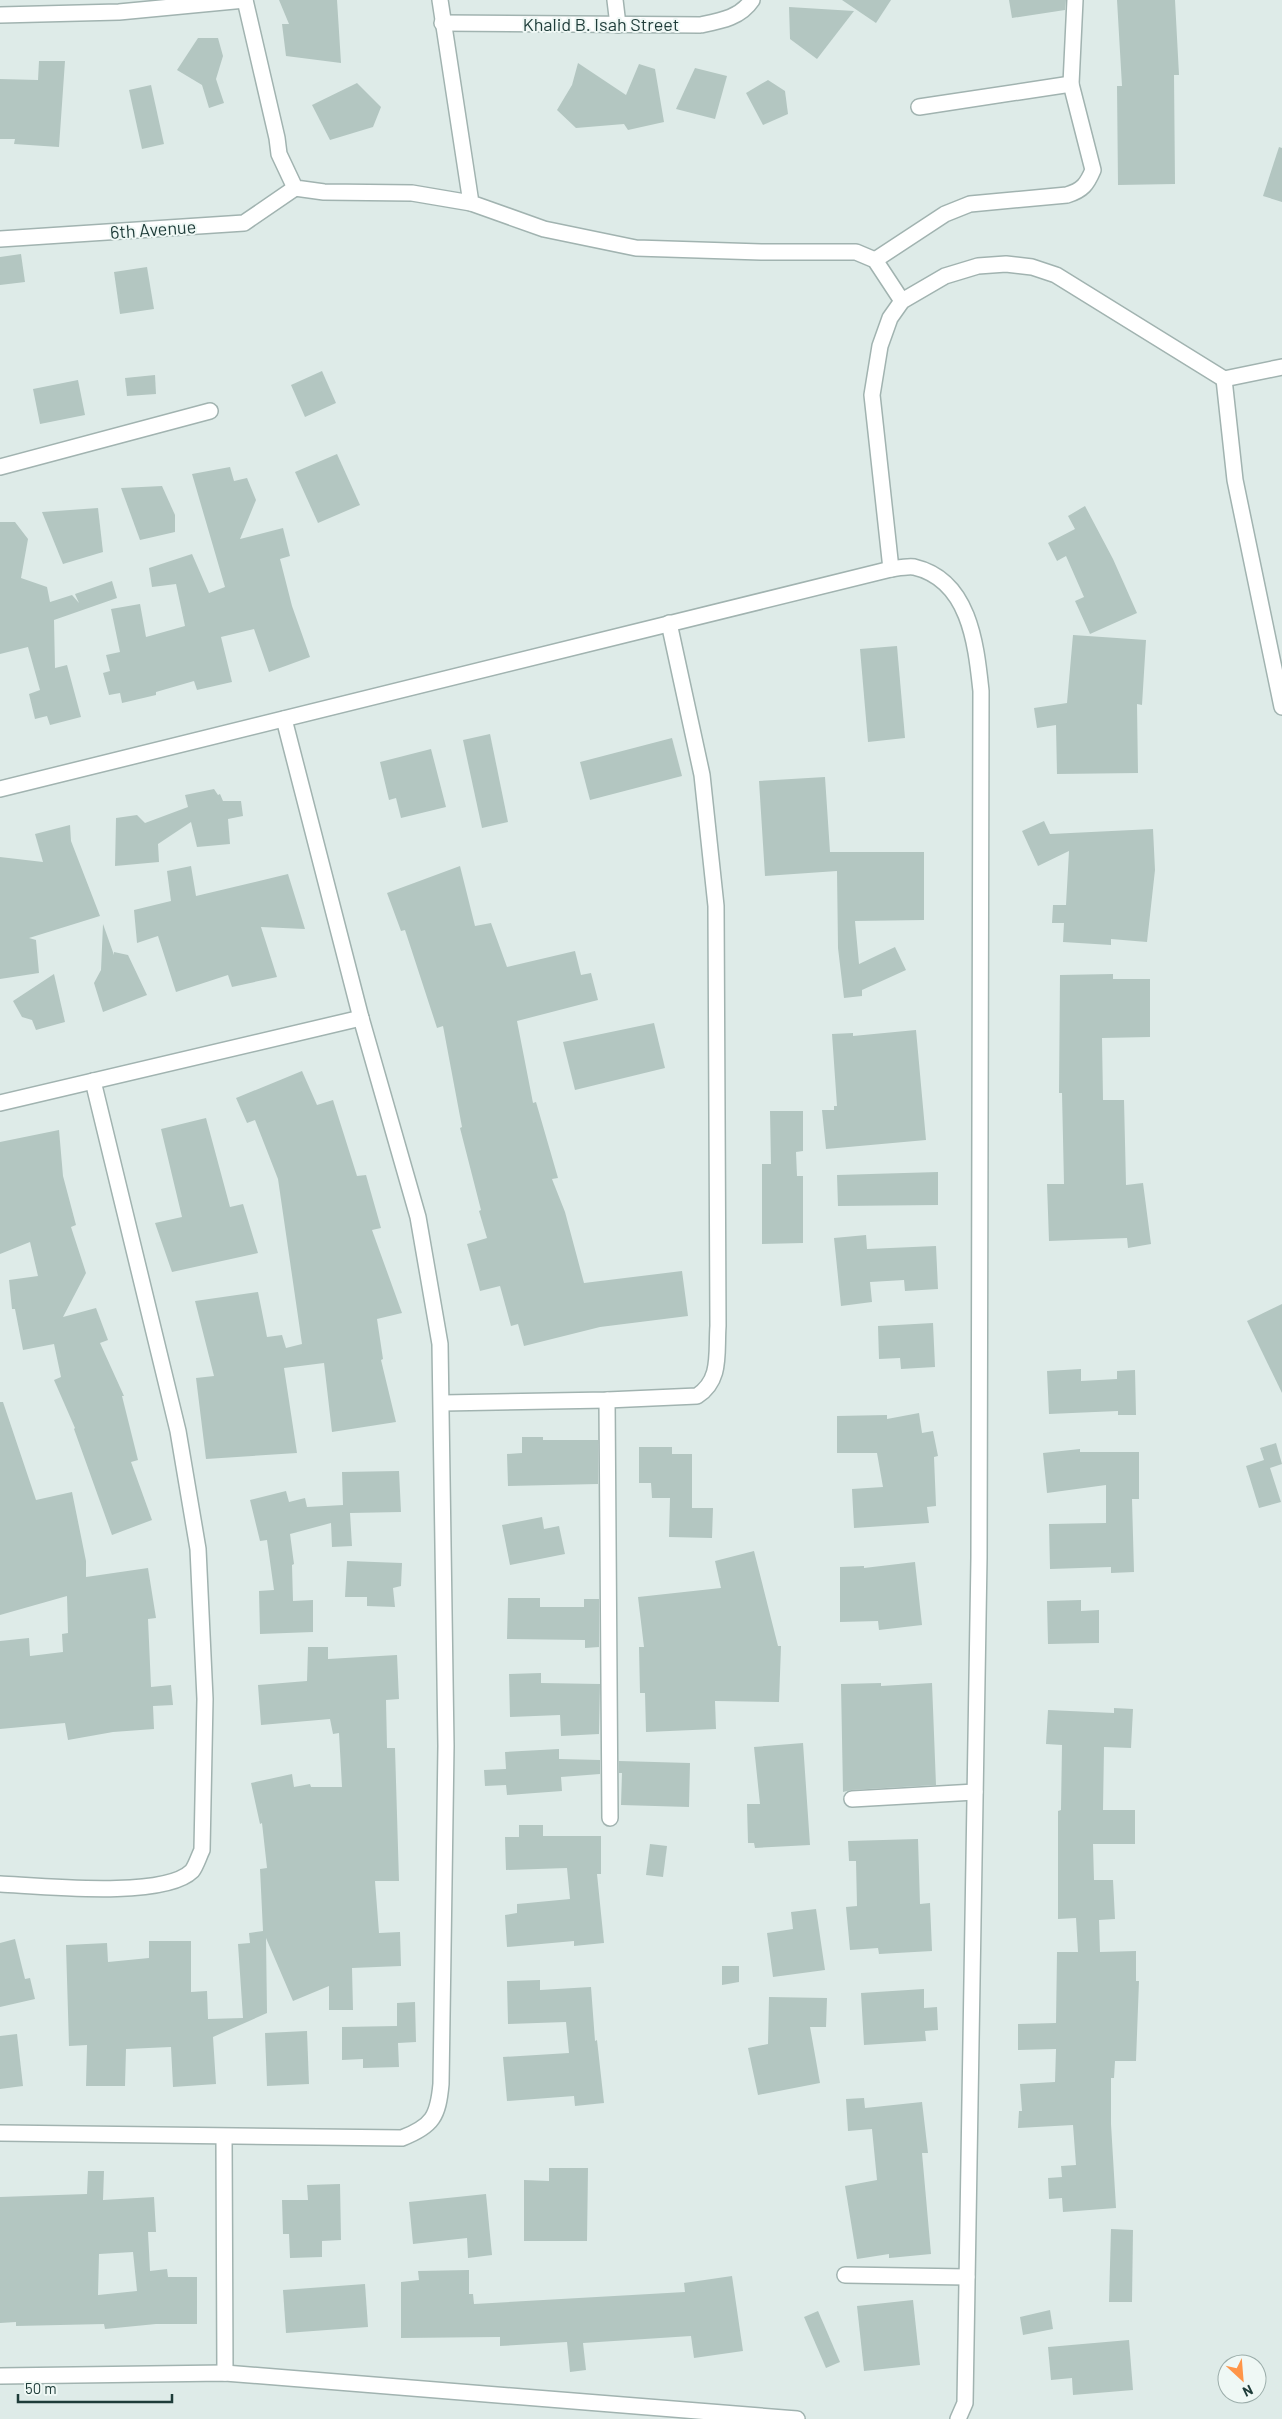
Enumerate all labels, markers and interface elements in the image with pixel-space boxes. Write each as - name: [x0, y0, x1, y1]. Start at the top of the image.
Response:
- street label: Khalid B. Isah Street: [523, 13, 679, 35]
- street label: 6th Avenue: [109, 215, 197, 243]
- north arrow: [1217, 2354, 1267, 2404]
- scale bar: [18, 2372, 171, 2404]
- text: 50 m: [25, 2379, 57, 2397]
- text: N: [1240, 2381, 1256, 2401]

